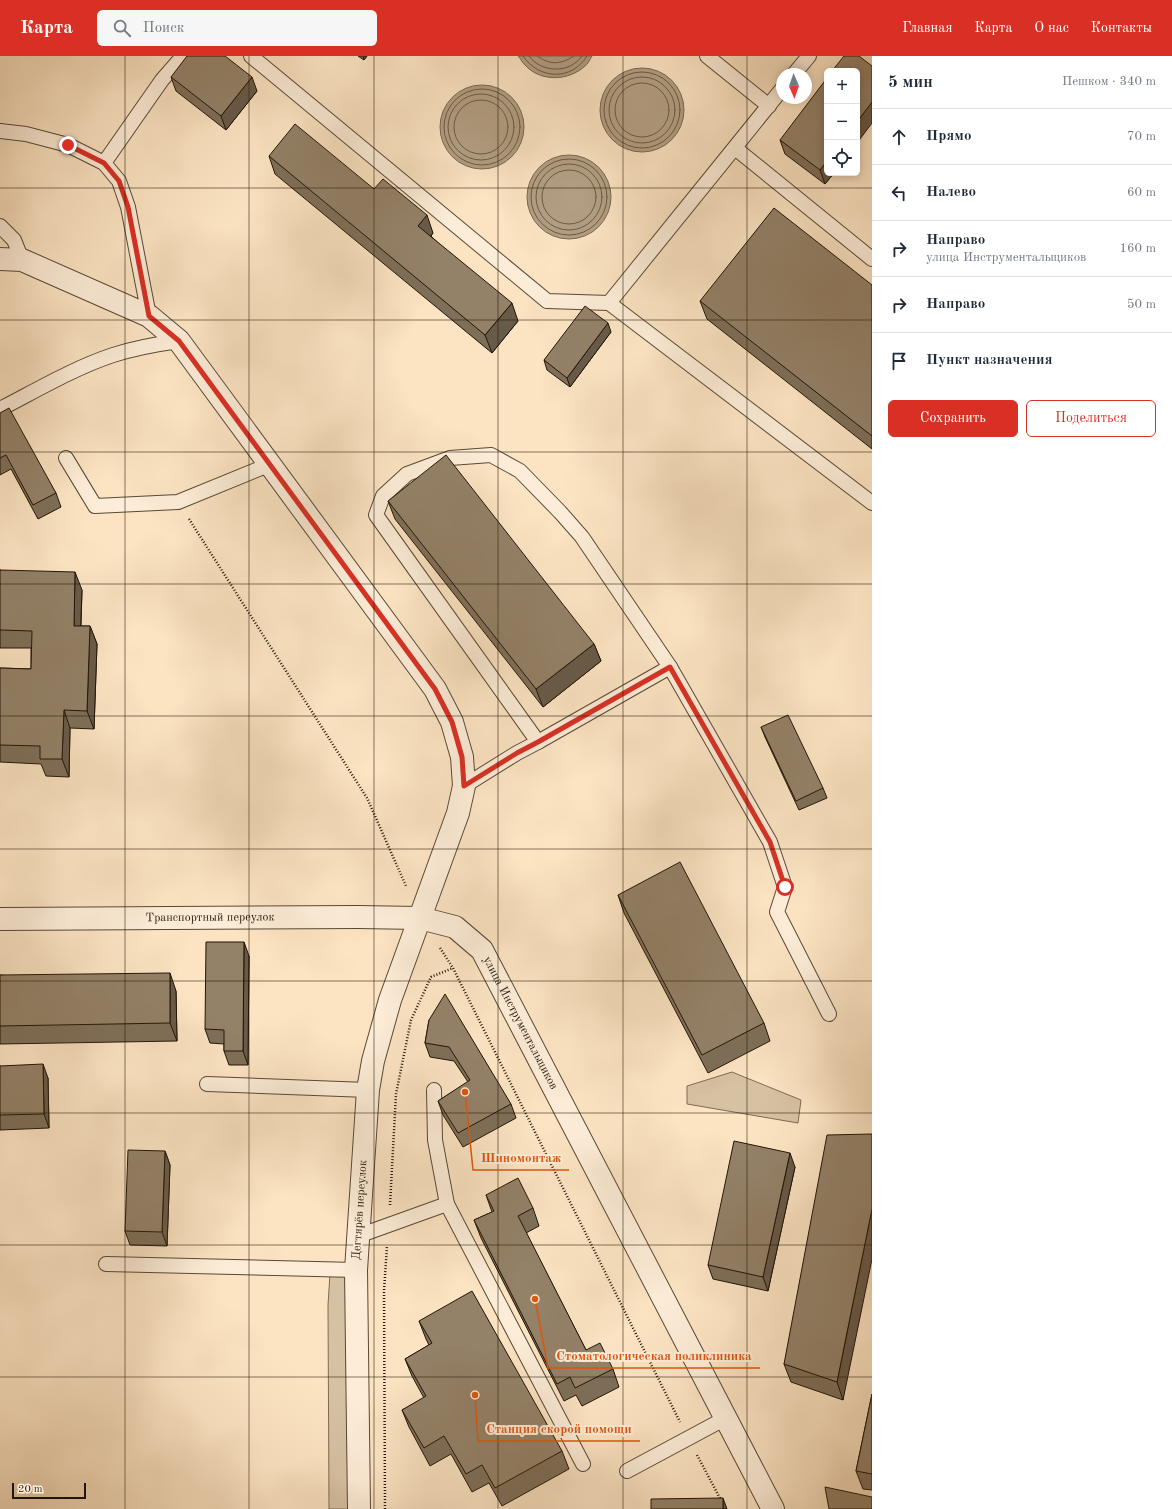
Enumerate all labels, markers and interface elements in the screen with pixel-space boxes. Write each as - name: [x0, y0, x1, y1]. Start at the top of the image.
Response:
- search box: [97, 10, 377, 46]
- icon: search: [111, 17, 133, 39]
- text: Карта: [20, 19, 73, 38]
- text: Поиск: [143, 21, 184, 36]
- text: Главная: [902, 21, 952, 35]
- text: Карта: [974, 21, 1012, 35]
- text: О нас: [1034, 21, 1069, 35]
- text: Контакты: [1091, 21, 1152, 35]
- north arrow: [776, 68, 812, 104]
- map controls: [824, 68, 860, 176]
- button: +: [824, 68, 860, 104]
- text: 5 мин: [888, 74, 933, 91]
- text: Пешком · 340 m: [1062, 75, 1156, 88]
- button: −: [824, 104, 860, 140]
- icon: ahead: [888, 126, 910, 148]
- text: Прямо: [926, 129, 972, 144]
- text: 70 m: [1127, 130, 1156, 143]
- route end: [59, 136, 77, 154]
- button: locate: [824, 140, 860, 176]
- icon: left: [888, 182, 910, 204]
- text: Налево: [926, 185, 976, 200]
- text: 60 m: [1127, 186, 1156, 199]
- text: Направо: [926, 233, 985, 248]
- icon: right: [888, 238, 910, 260]
- text: 160 m: [1119, 242, 1156, 255]
- text: улица Инструментальщиков: [926, 251, 1086, 264]
- icon: right: [888, 294, 910, 316]
- text: Направо: [926, 297, 985, 312]
- text: 50 m: [1127, 298, 1156, 311]
- icon: arrive: [888, 350, 910, 372]
- text: Пункт назначения: [926, 353, 1053, 368]
- button: Сохранить: [888, 400, 1018, 437]
- button: Поделиться: [1026, 400, 1156, 437]
- route start: [776, 878, 794, 896]
- street label: Транспортный переулок: [146, 911, 274, 924]
- street label: улица Инструментальщиков: [481, 955, 560, 1092]
- callout: Шиномонтаж: [473, 1145, 569, 1170]
- text: Шиномонтаж: [481, 1152, 562, 1165]
- street label: Дегтярёв переулок: [351, 1160, 369, 1260]
- callout: Стоматологическая поликлиника: [548, 1343, 760, 1368]
- text: Стоматологическая поликлиника: [556, 1350, 752, 1363]
- callout: Станция скорой помощи: [478, 1416, 640, 1441]
- text: Станция скорой помощи: [486, 1423, 632, 1436]
- scale bar: [12, 1481, 86, 1500]
- text: 20 m: [18, 1484, 43, 1495]

